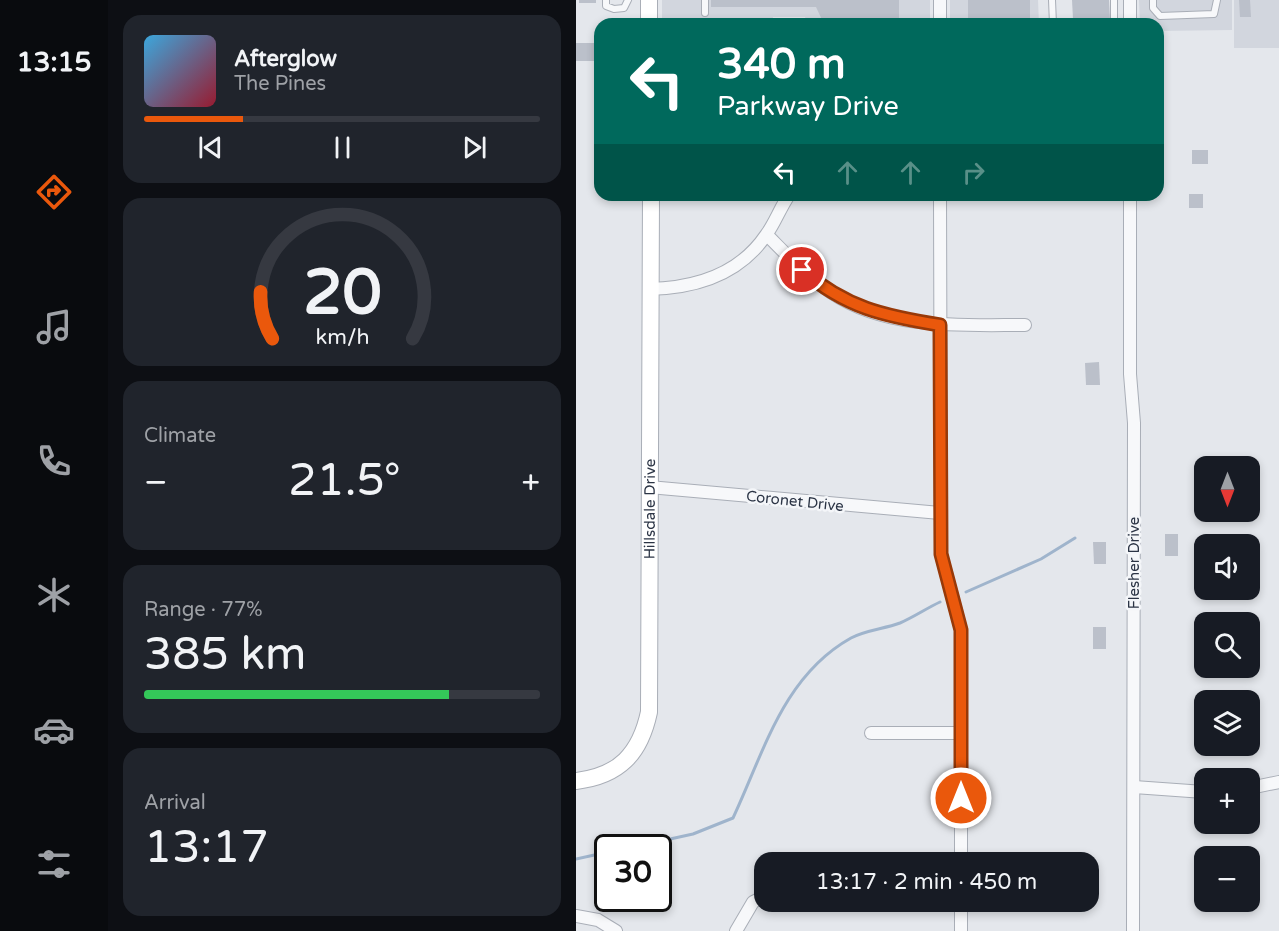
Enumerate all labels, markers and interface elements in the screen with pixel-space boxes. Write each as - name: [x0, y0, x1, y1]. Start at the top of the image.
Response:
- text: 340 m: [717, 39, 846, 90]
- icon: left: [618, 42, 696, 120]
- text: 13:15: [17, 46, 91, 79]
- text: Afterglow: [234, 46, 337, 72]
- text: The Pines: [234, 72, 326, 96]
- text: Parkway Drive: [717, 90, 899, 123]
- icon: previous: [194, 131, 227, 164]
- icon: pause: [326, 131, 359, 164]
- icon: next: [458, 131, 491, 164]
- icon: left: [768, 156, 801, 189]
- icon: ahead: [831, 156, 864, 189]
- icon: ahead: [894, 156, 927, 189]
- icon: right: [957, 156, 990, 189]
- icon: directions: [33, 171, 75, 213]
- pin: [776, 244, 827, 295]
- icon: arrive: [785, 253, 818, 286]
- text: 20: [303, 256, 381, 331]
- icon: music: [33, 306, 75, 348]
- text: km/h: [315, 325, 369, 351]
- text: Climate: [144, 424, 216, 448]
- icon: phone: [33, 440, 75, 482]
- text: 21.5°: [288, 454, 401, 508]
- north arrow: [1194, 456, 1260, 522]
- map controls: [1194, 456, 1260, 912]
- street label: Hillsdale Drive: [641, 459, 659, 559]
- text: −: [144, 463, 168, 502]
- text: +: [521, 463, 540, 502]
- street label: Coronet Drive: [745, 487, 845, 515]
- street label: Flesher Drive: [1125, 517, 1143, 609]
- button: sound: [1194, 534, 1260, 600]
- icon: climate: [33, 574, 75, 616]
- text: Range · 77%: [144, 598, 263, 622]
- button: search: [1194, 612, 1260, 678]
- text: 385 km: [144, 628, 306, 682]
- button: layers: [1194, 690, 1260, 756]
- icon: car: [33, 709, 75, 751]
- position arrow: [929, 766, 993, 830]
- button: +: [1194, 768, 1260, 834]
- text: Arrival: [144, 791, 206, 815]
- text: 13:17: [144, 821, 269, 875]
- speed limit sign: 30: [594, 834, 672, 912]
- icon: filters: [33, 843, 75, 885]
- button: −: [1194, 846, 1260, 912]
- text: 13:17 · 2 min · 450 m: [816, 869, 1037, 895]

